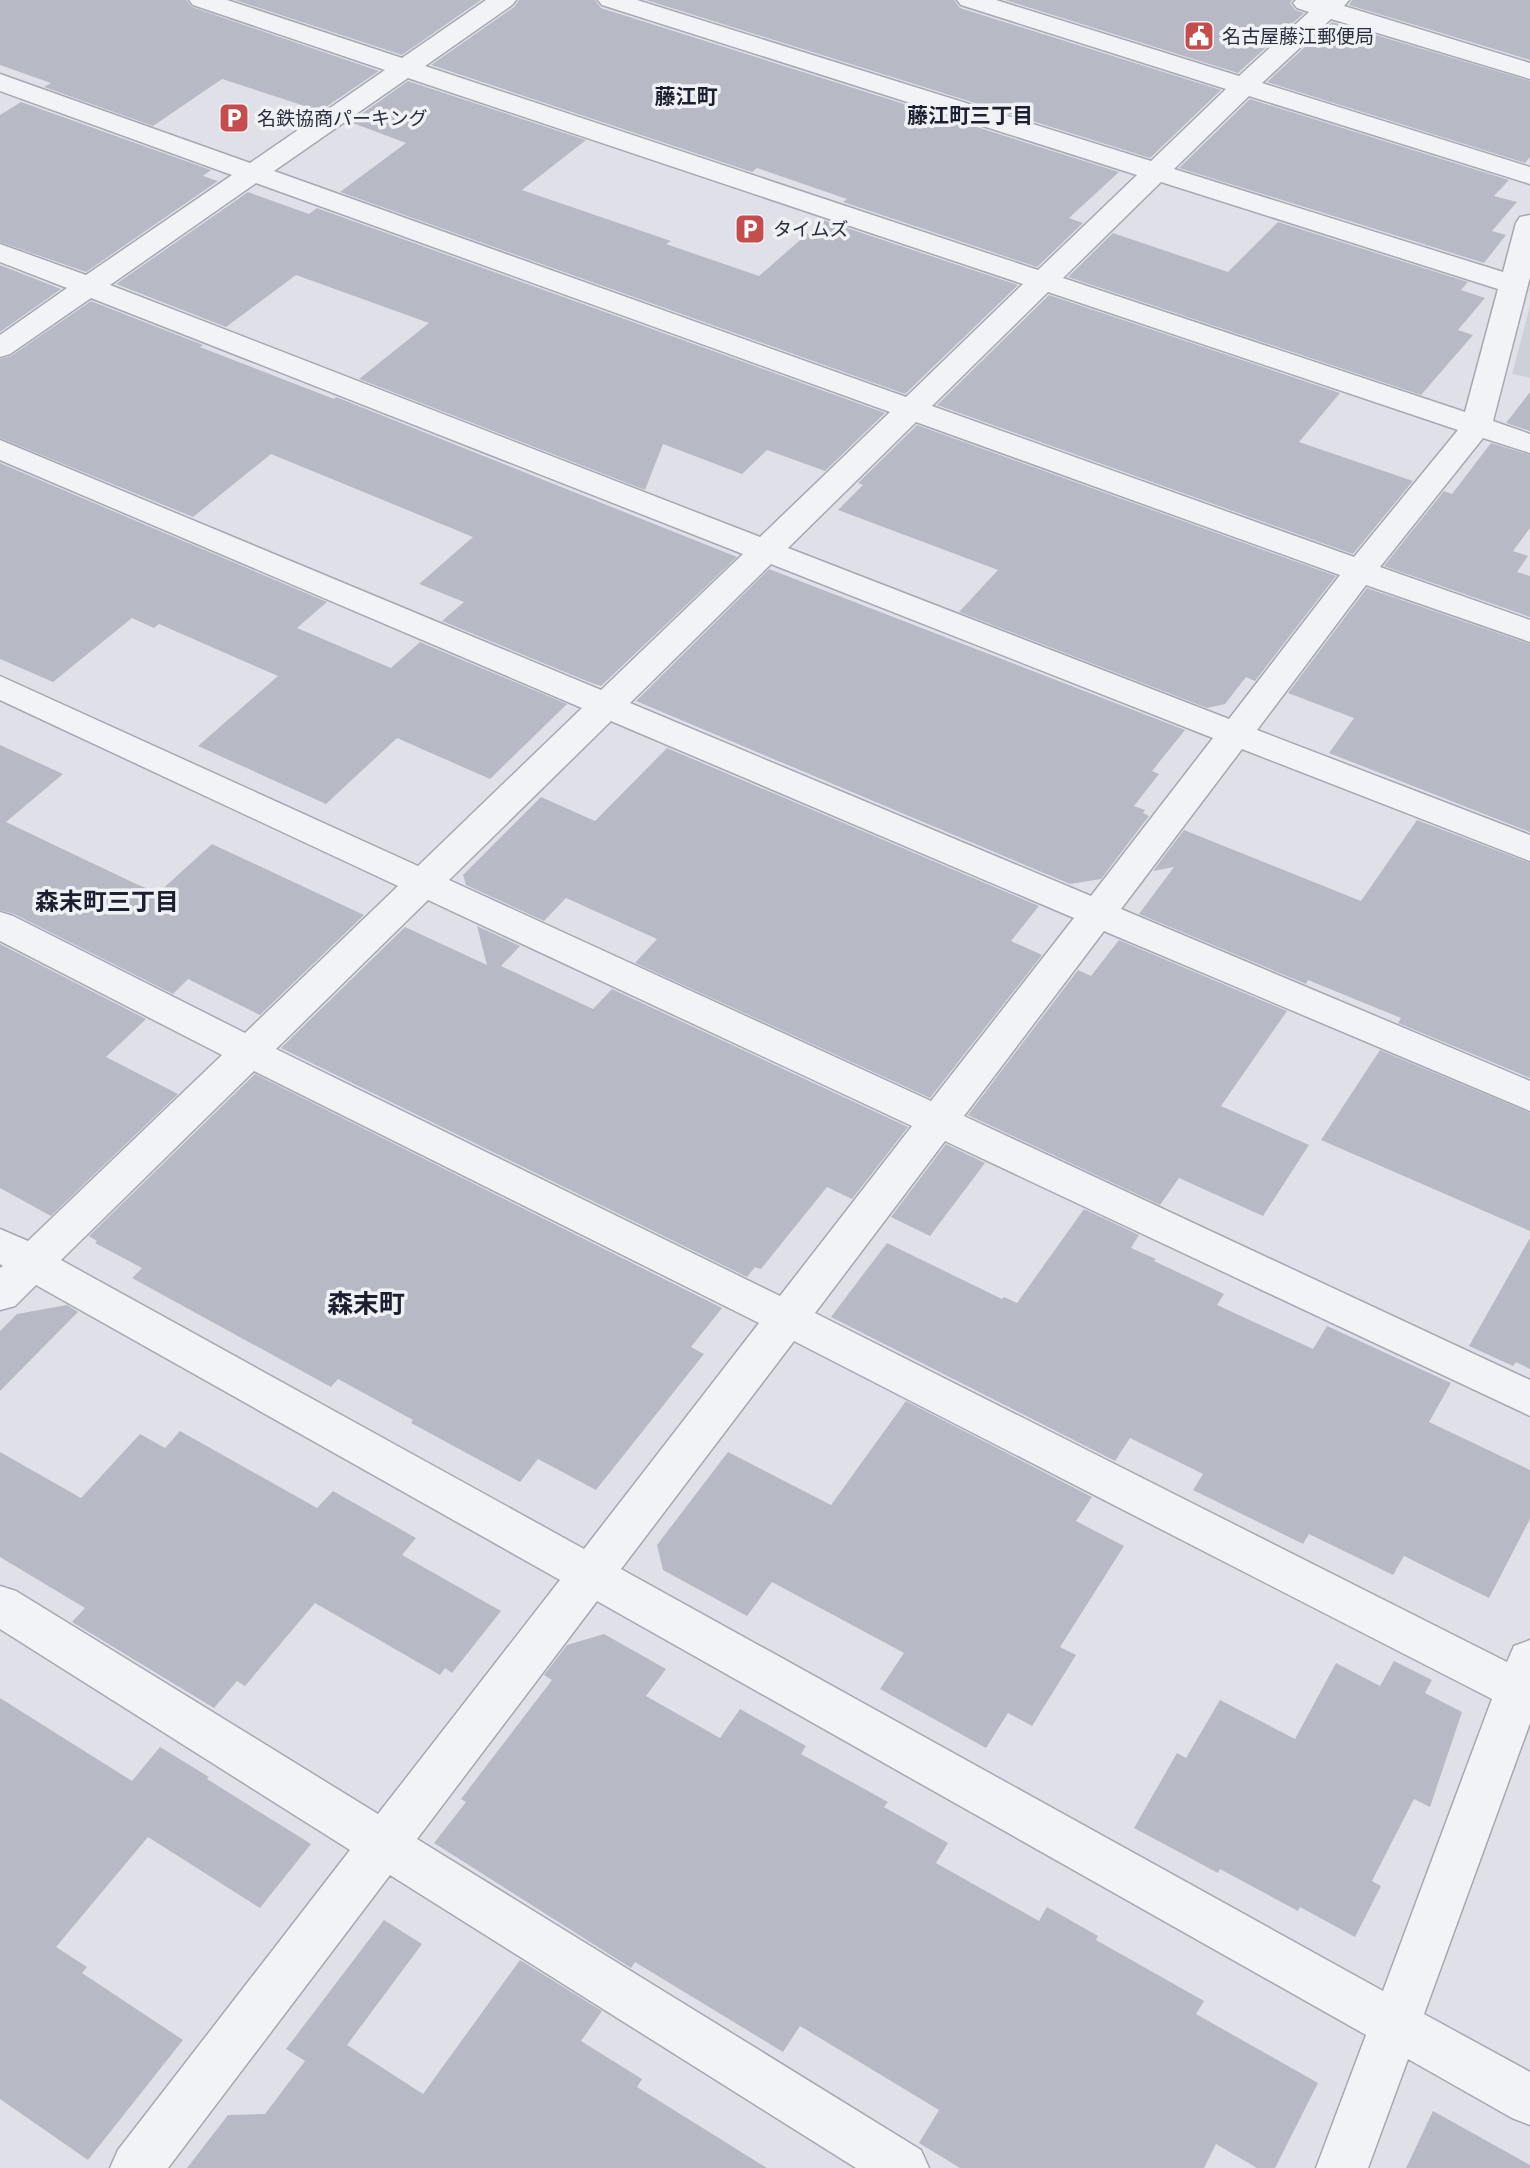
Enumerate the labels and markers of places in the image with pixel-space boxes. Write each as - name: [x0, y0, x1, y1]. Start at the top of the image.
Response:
- public building icon: 名古屋藤江郵便局: [1182, 19, 1216, 53]
- place label: 名古屋藤江郵便局: [1222, 23, 1374, 49]
- parking icon: 名鉄協商パーキング: [217, 101, 251, 135]
- place label: 名鉄協商パーキング: [257, 105, 427, 131]
- parking icon: タイムズ: [733, 212, 767, 246]
- place label: タイムズ: [773, 216, 849, 242]

